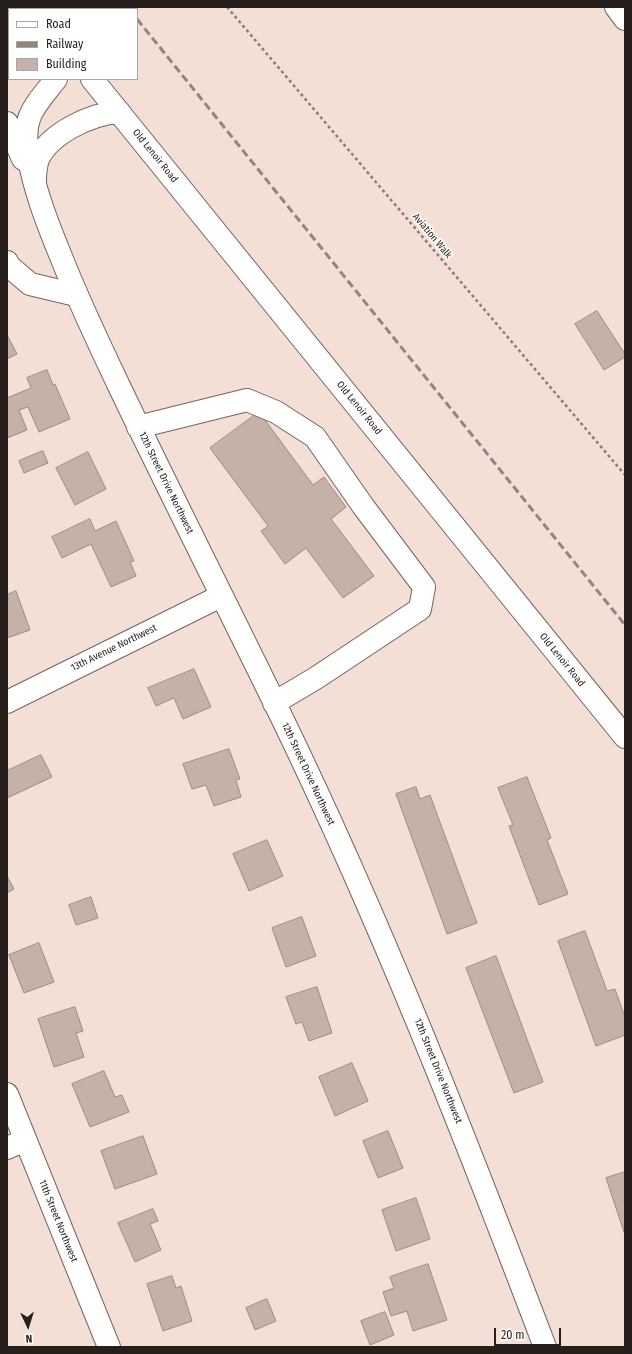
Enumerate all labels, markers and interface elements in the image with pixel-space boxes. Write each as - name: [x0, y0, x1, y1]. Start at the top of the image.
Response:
- legend: [8, 8, 138, 80]
- text: Road: [46, 17, 71, 31]
- text: Railway: [46, 37, 83, 51]
- text: Building: [46, 57, 86, 71]
- street label: Old Lenoir Road: [130, 127, 180, 185]
- street label: Aviation Walk: [410, 211, 454, 261]
- street label: Old Lenoir Road: [334, 379, 384, 437]
- street label: 12th Street Drive Northwest: [136, 430, 196, 536]
- street label: 13th Avenue Northwest: [69, 622, 159, 674]
- street label: Old Lenoir Road: [537, 631, 587, 689]
- street label: 12th Street Drive Northwest: [279, 721, 337, 827]
- street label: 12th Street Drive Northwest: [411, 1017, 465, 1125]
- street label: 11th Street Northwest: [36, 1178, 80, 1264]
- north arrow: [8, 1306, 48, 1346]
- scale bar: [496, 1320, 563, 1346]
- text: 20 m: [501, 1328, 525, 1342]
- text: N: [25, 1332, 33, 1345]

